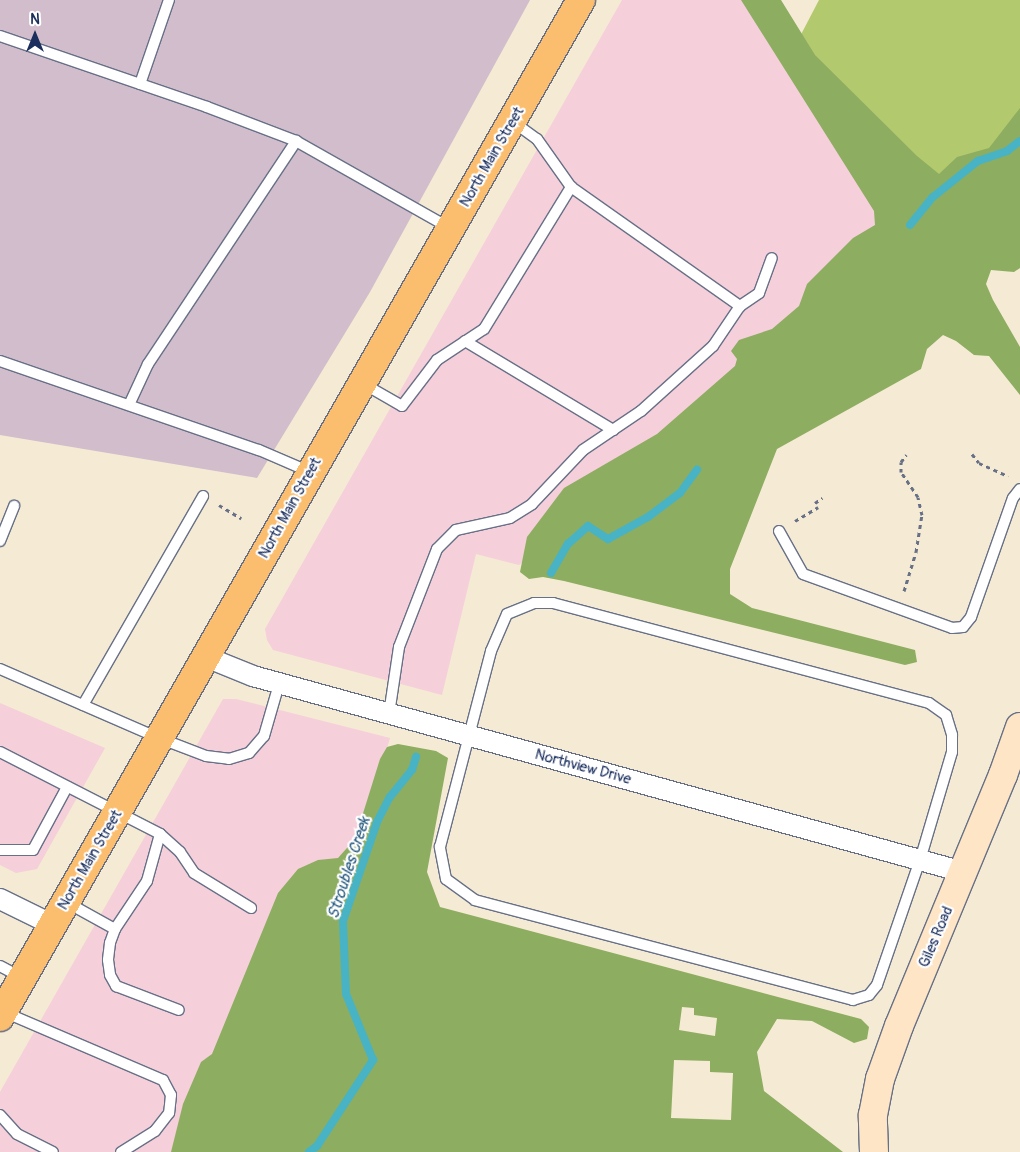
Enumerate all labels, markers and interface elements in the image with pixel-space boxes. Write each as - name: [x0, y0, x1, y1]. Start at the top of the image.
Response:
- north arrow: [10, 10, 60, 60]
- text: N: [30, 11, 40, 28]
- street label: North Main Street: [456, 104, 528, 210]
- street label: North Main Street: [255, 454, 325, 562]
- street label: Northview Drive: [533, 746, 633, 788]
- street label: North Main Street: [54, 807, 126, 913]
- water label: Stroubles Creek: [324, 815, 374, 921]
- street label: Giles Road: [915, 904, 957, 970]

